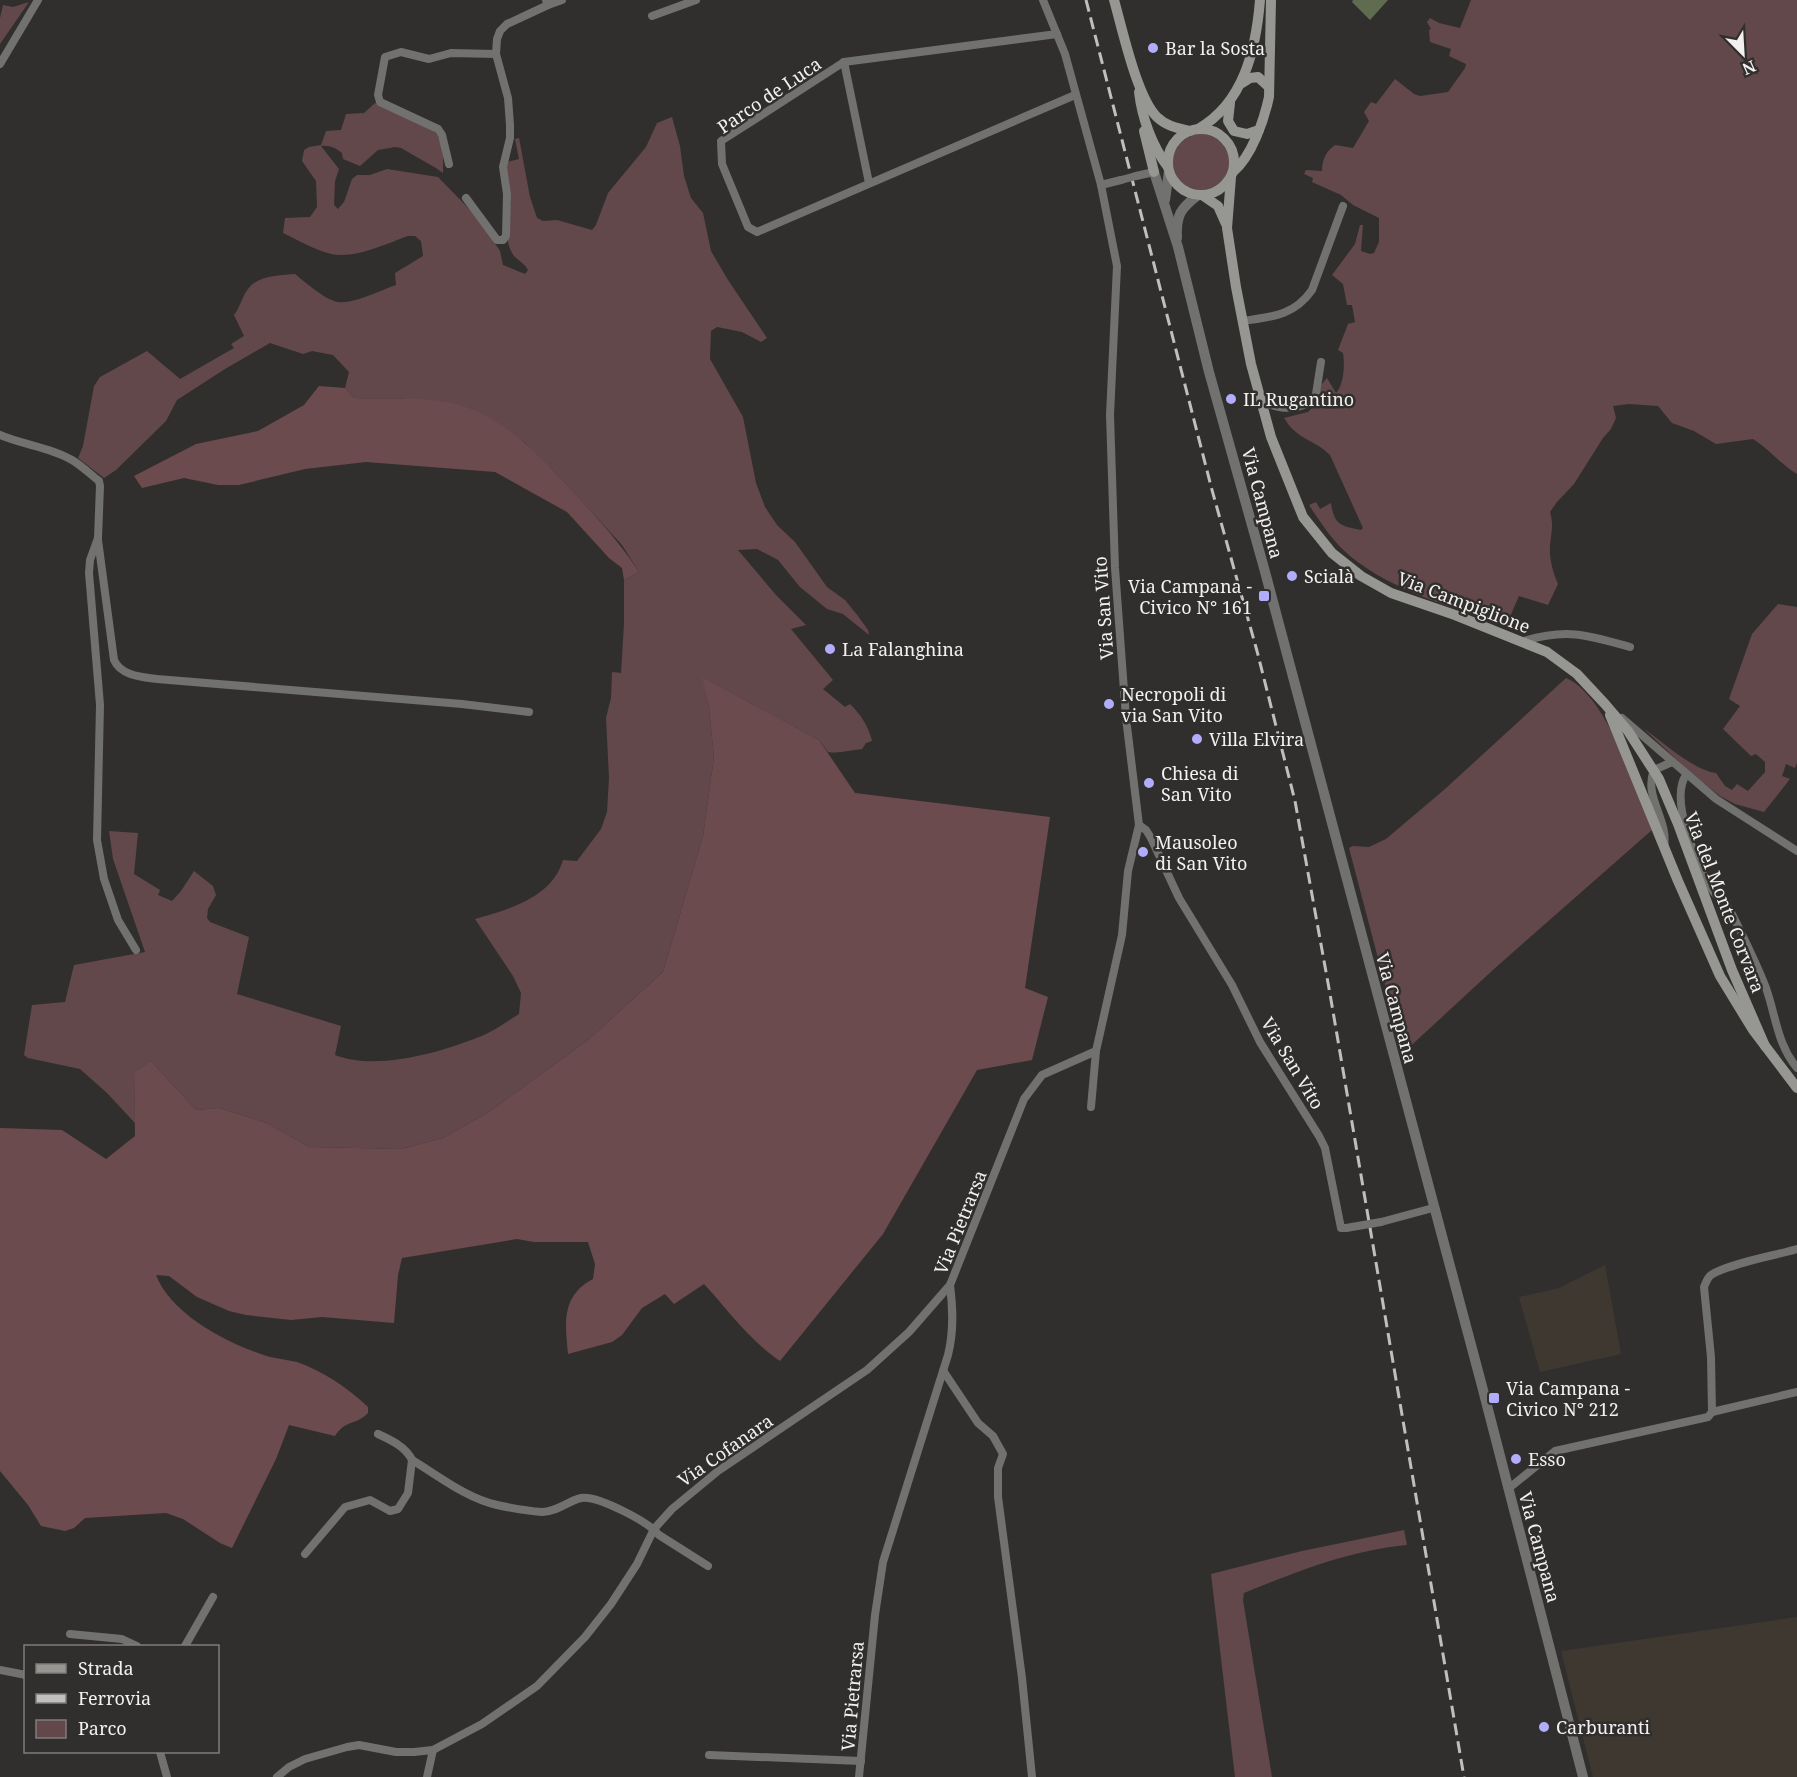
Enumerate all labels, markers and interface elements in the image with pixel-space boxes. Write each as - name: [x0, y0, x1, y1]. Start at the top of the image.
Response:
- north arrow: [1713, 24, 1773, 84]
- place label: Bar la Sosta: [1165, 36, 1265, 60]
- marker: Bar la Sosta: [1146, 41, 1160, 55]
- street label: Parco de Luca: [712, 51, 826, 139]
- text: N: [1739, 55, 1759, 80]
- place label: IL Rugantino: [1243, 387, 1354, 411]
- marker: IL Rugantino: [1224, 392, 1238, 406]
- street label: Via Campana: [1237, 445, 1289, 561]
- street label: Via San Vito: [1087, 556, 1119, 660]
- place label: Scialà: [1304, 564, 1354, 588]
- street label: Via Campiglione: [1394, 566, 1534, 638]
- marker: Scialà: [1285, 569, 1299, 583]
- place label: Via Campana - Civico N° 161: [1128, 574, 1252, 619]
- marker: Via Campana - Civico N° 161: [1257, 589, 1271, 603]
- place label: La Falanghina: [842, 637, 964, 661]
- marker: La Falanghina: [823, 642, 837, 656]
- place label: Necropoli di via San Vito: [1121, 682, 1227, 727]
- marker: Necropoli di via San Vito: [1102, 697, 1116, 711]
- place label: Villa Elvira: [1209, 727, 1304, 751]
- marker: Villa Elvira: [1190, 732, 1204, 746]
- place label: Chiesa di San Vito: [1161, 761, 1239, 806]
- marker: Chiesa di San Vito: [1142, 776, 1156, 790]
- street label: Via del Monte Corvara: [1679, 808, 1771, 996]
- place label: Mausoleo di San Vito: [1155, 830, 1247, 875]
- marker: Mausoleo di San Vito: [1136, 845, 1150, 859]
- street label: Via Campana: [1371, 950, 1423, 1066]
- street label: Via San Vito: [1256, 1012, 1330, 1114]
- street label: Via Pietrarsa: [928, 1166, 992, 1278]
- place label: Via Campana - Civico N° 212: [1506, 1376, 1631, 1421]
- marker: Via Campana - Civico N° 212: [1487, 1391, 1501, 1405]
- street label: Via Cofanara: [673, 1408, 777, 1492]
- place label: Esso: [1528, 1447, 1566, 1471]
- marker: Esso: [1509, 1452, 1523, 1466]
- street label: Via Campana: [1514, 1489, 1566, 1605]
- street label: Via Pietrarsa: [835, 1640, 869, 1752]
- legend: [24, 1645, 219, 1753]
- text: Strada: [78, 1656, 134, 1680]
- text: Ferrovia: [78, 1686, 151, 1710]
- place label: Carburanti: [1556, 1715, 1650, 1739]
- text: Parco: [78, 1716, 127, 1740]
- marker: Carburanti: [1537, 1720, 1551, 1734]

